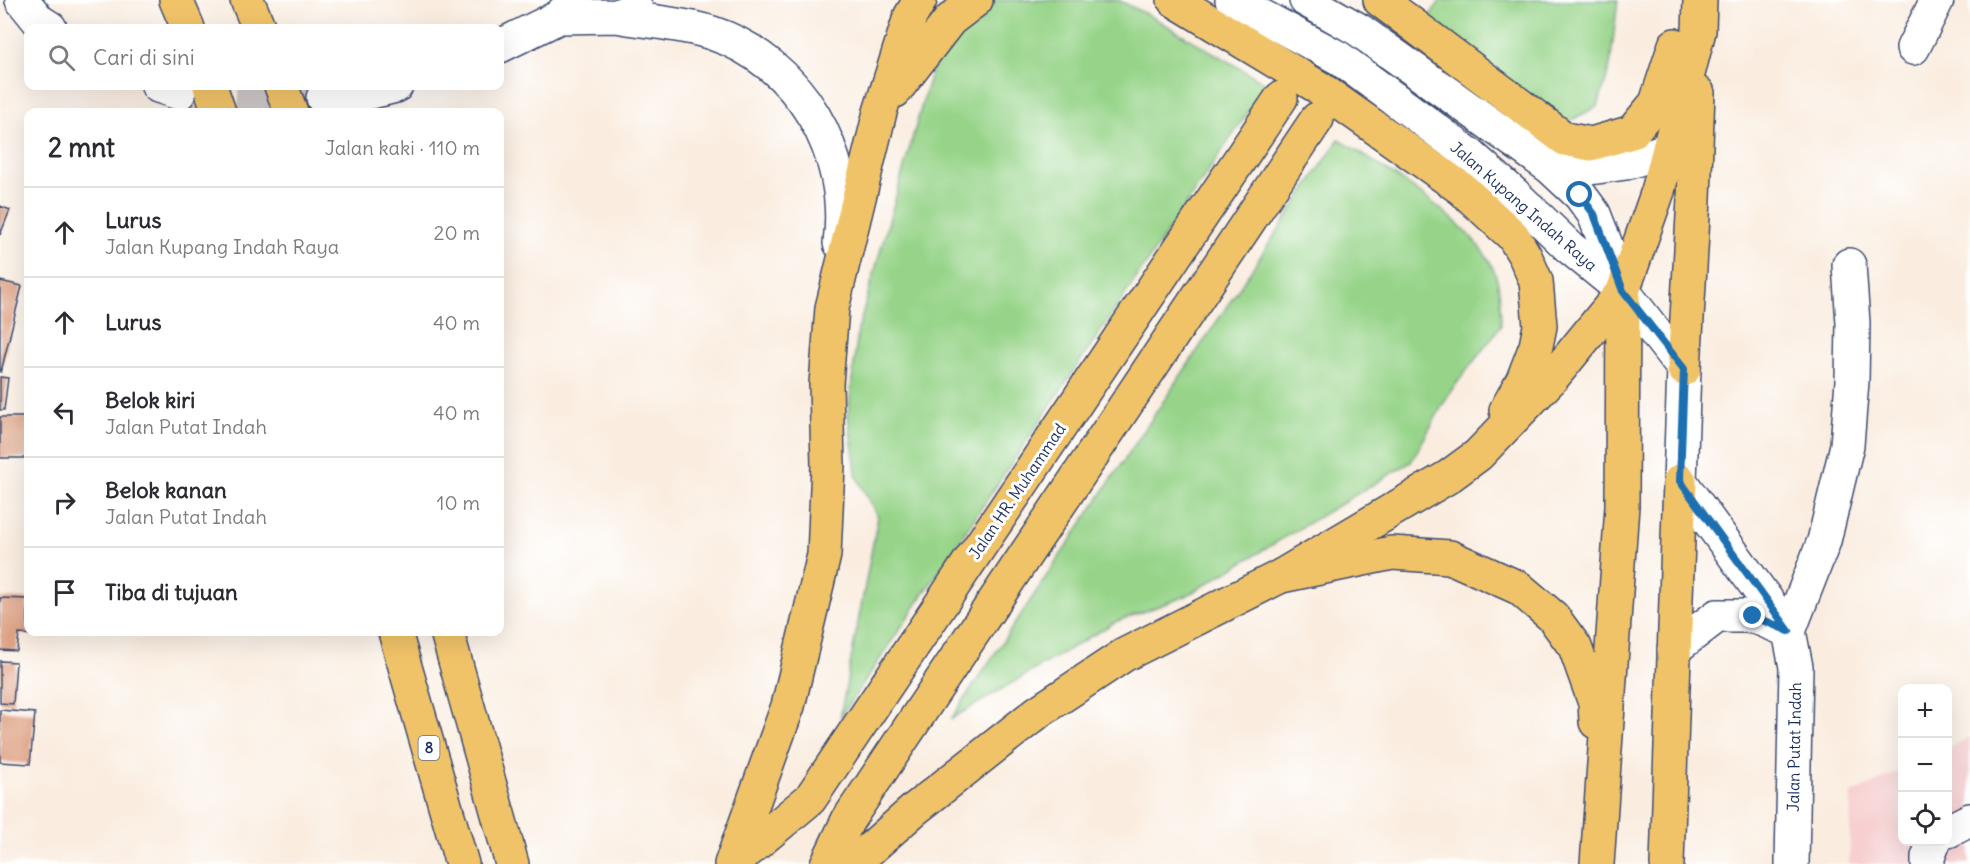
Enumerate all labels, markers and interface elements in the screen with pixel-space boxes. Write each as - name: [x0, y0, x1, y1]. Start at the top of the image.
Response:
- search box: [24, 24, 504, 90]
- icon: search: [45, 41, 78, 74]
- text: Cari di sini: [93, 43, 195, 71]
- text: 2 mnt: [48, 131, 115, 164]
- text: Jalan kaki · 110 m: [325, 135, 480, 160]
- street label: Jalan Kupang Indah Raya: [1447, 137, 1601, 275]
- route start: [1566, 181, 1592, 207]
- text: Lurus: [105, 206, 161, 234]
- icon: ahead: [48, 216, 81, 249]
- text: 20 m: [434, 220, 480, 245]
- text: Jalan Kupang Indah Raya: [105, 234, 339, 259]
- icon: ahead: [48, 306, 81, 339]
- text: Lurus: [105, 308, 161, 336]
- text: 40 m: [433, 310, 480, 335]
- text: Belok kiri: [105, 386, 195, 414]
- icon: left: [48, 396, 81, 429]
- text: 40 m: [433, 400, 480, 425]
- text: Jalan Putat Indah: [105, 414, 267, 439]
- street label: Jalan HR. Muhammad: [964, 420, 1070, 562]
- text: Belok kanan: [105, 476, 227, 504]
- icon: right: [48, 486, 81, 519]
- text: 10 m: [437, 490, 480, 515]
- text: Jalan Putat Indah: [105, 504, 267, 529]
- icon: arrive: [48, 576, 81, 609]
- text: Tiba di tujuan: [105, 578, 238, 606]
- route end: [1739, 602, 1765, 628]
- street label: Jalan Putat Indah: [1783, 682, 1805, 812]
- map controls: [1898, 684, 1952, 846]
- button: +: [1898, 684, 1952, 738]
- road number: 8: [418, 736, 440, 760]
- button: −: [1898, 738, 1952, 792]
- button: locate: [1898, 792, 1952, 846]

